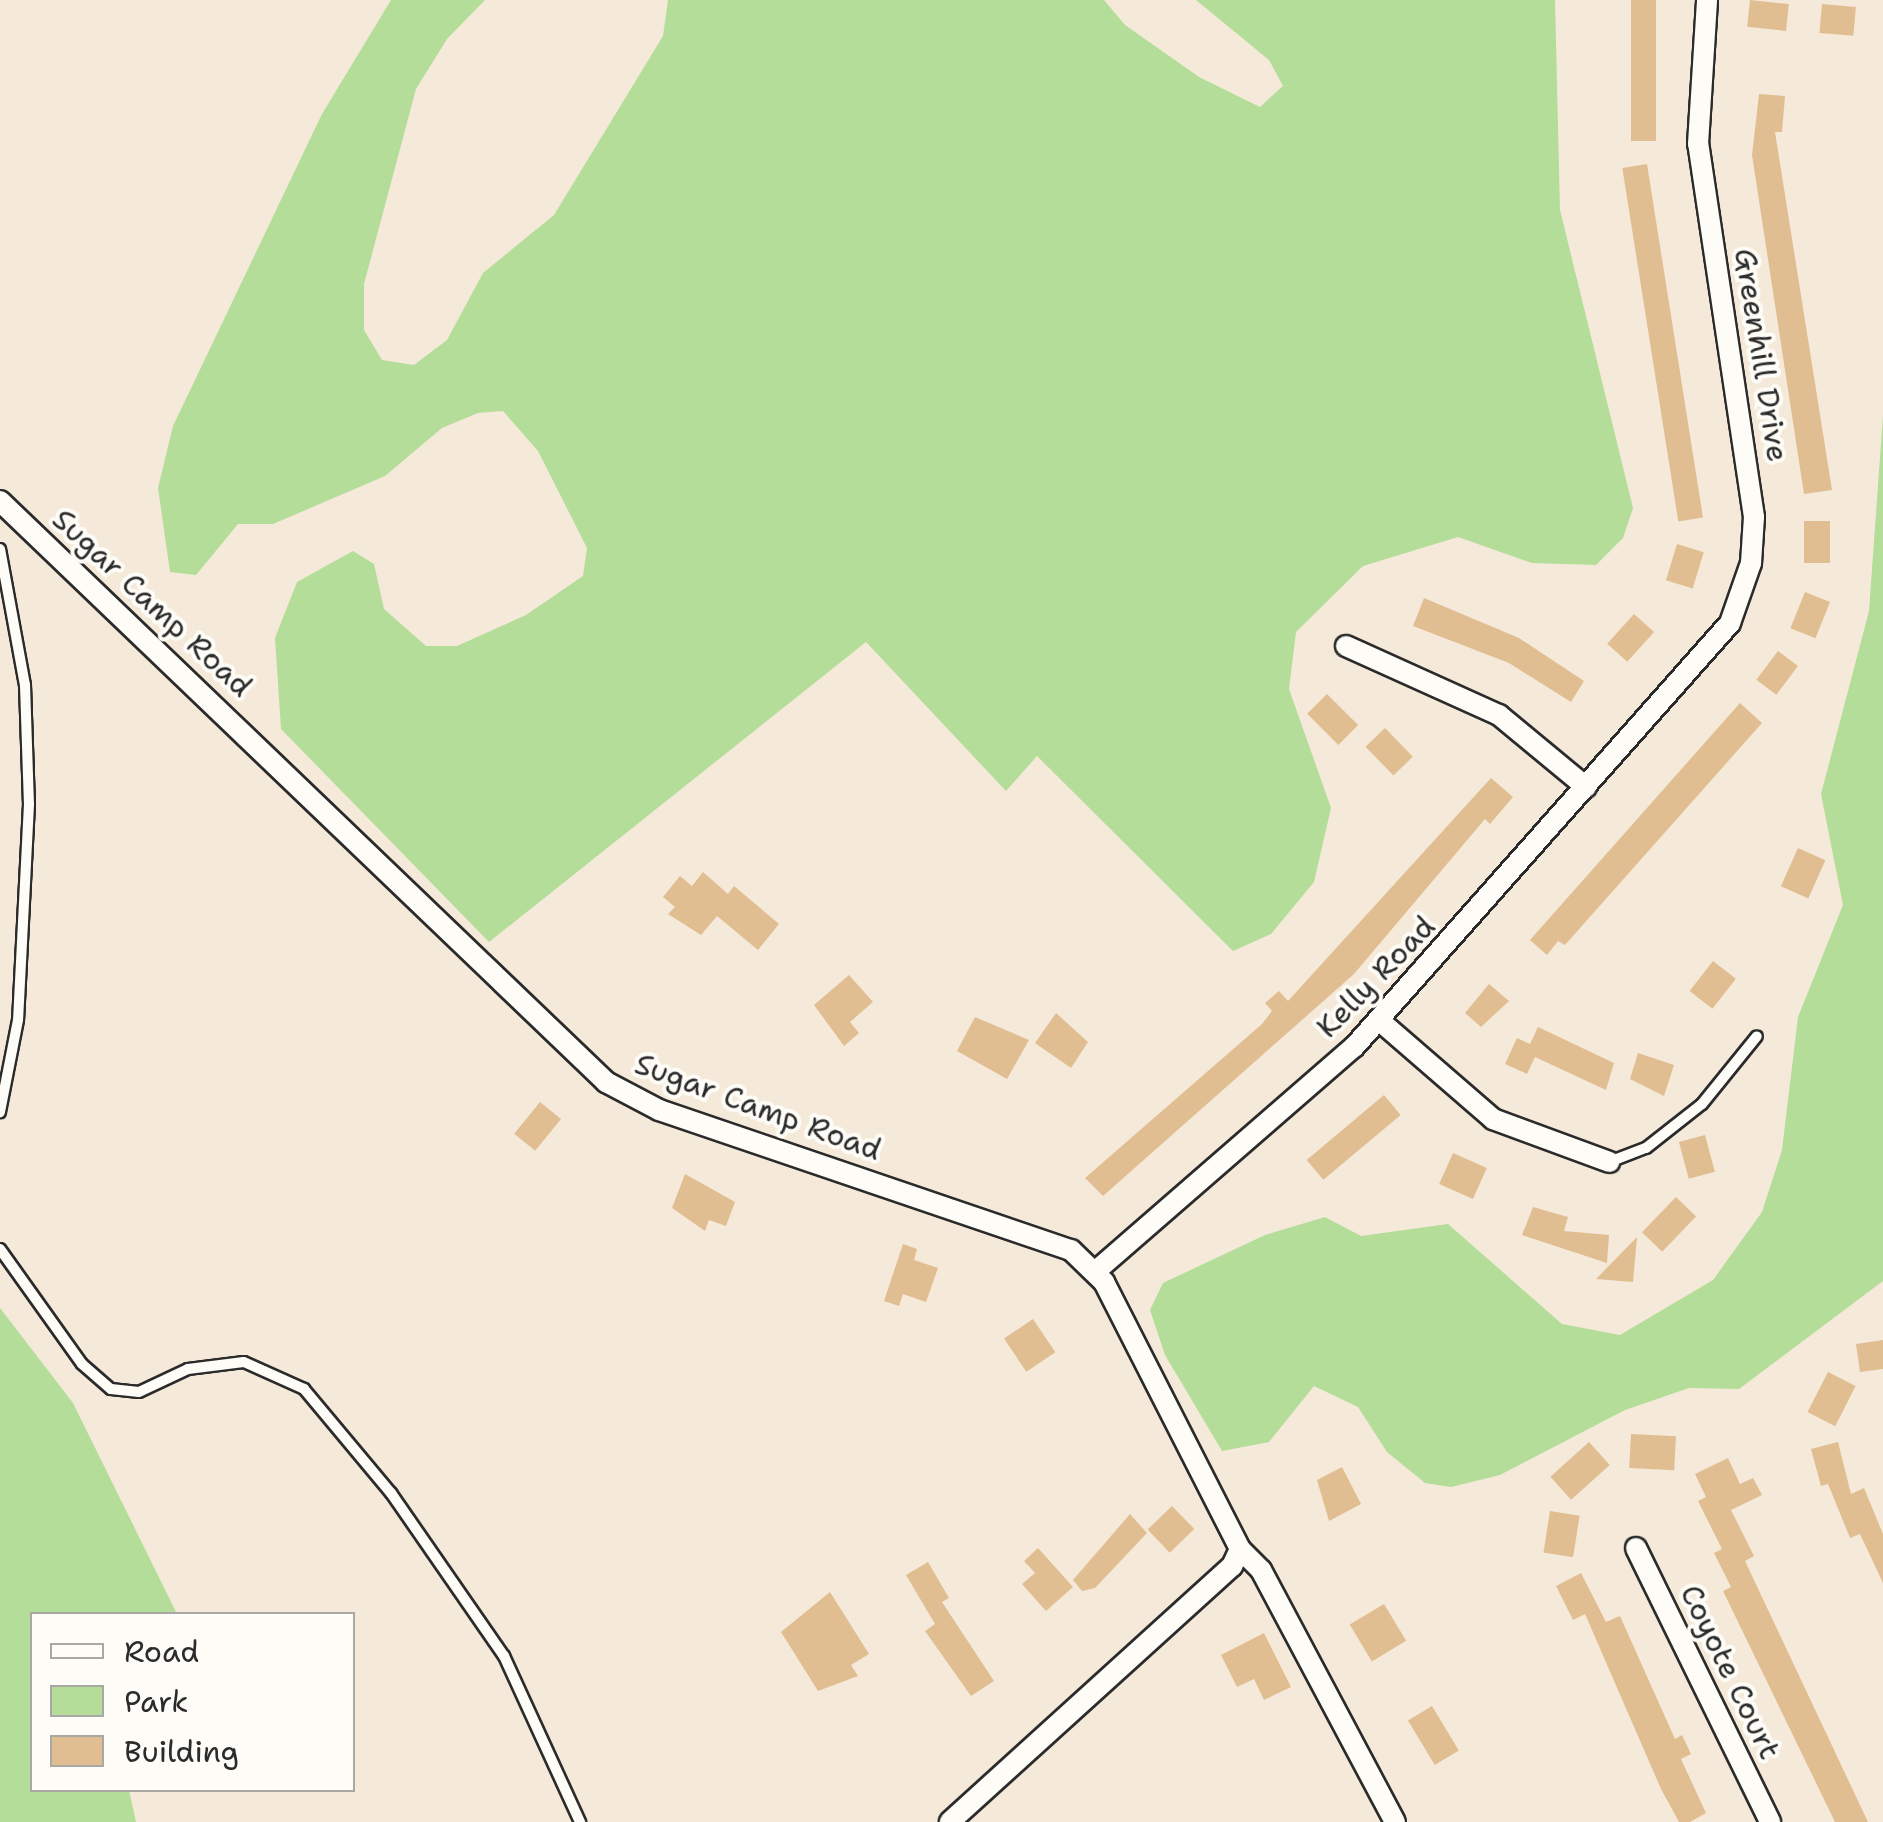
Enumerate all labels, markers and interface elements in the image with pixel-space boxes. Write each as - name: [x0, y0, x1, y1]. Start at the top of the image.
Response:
- street label: Greenhill Drive: [1726, 246, 1796, 464]
- street label: Sugar Camp Road: [45, 501, 259, 705]
- street label: Kelly Road: [1309, 909, 1443, 1045]
- street label: Sugar Camp Road: [630, 1046, 886, 1168]
- street label: Coyote Court: [1672, 1579, 1788, 1765]
- legend: [30, 1612, 355, 1792]
- text: Road: [124, 1631, 199, 1672]
- text: Park: [124, 1681, 188, 1722]
- text: Building: [124, 1731, 239, 1772]

